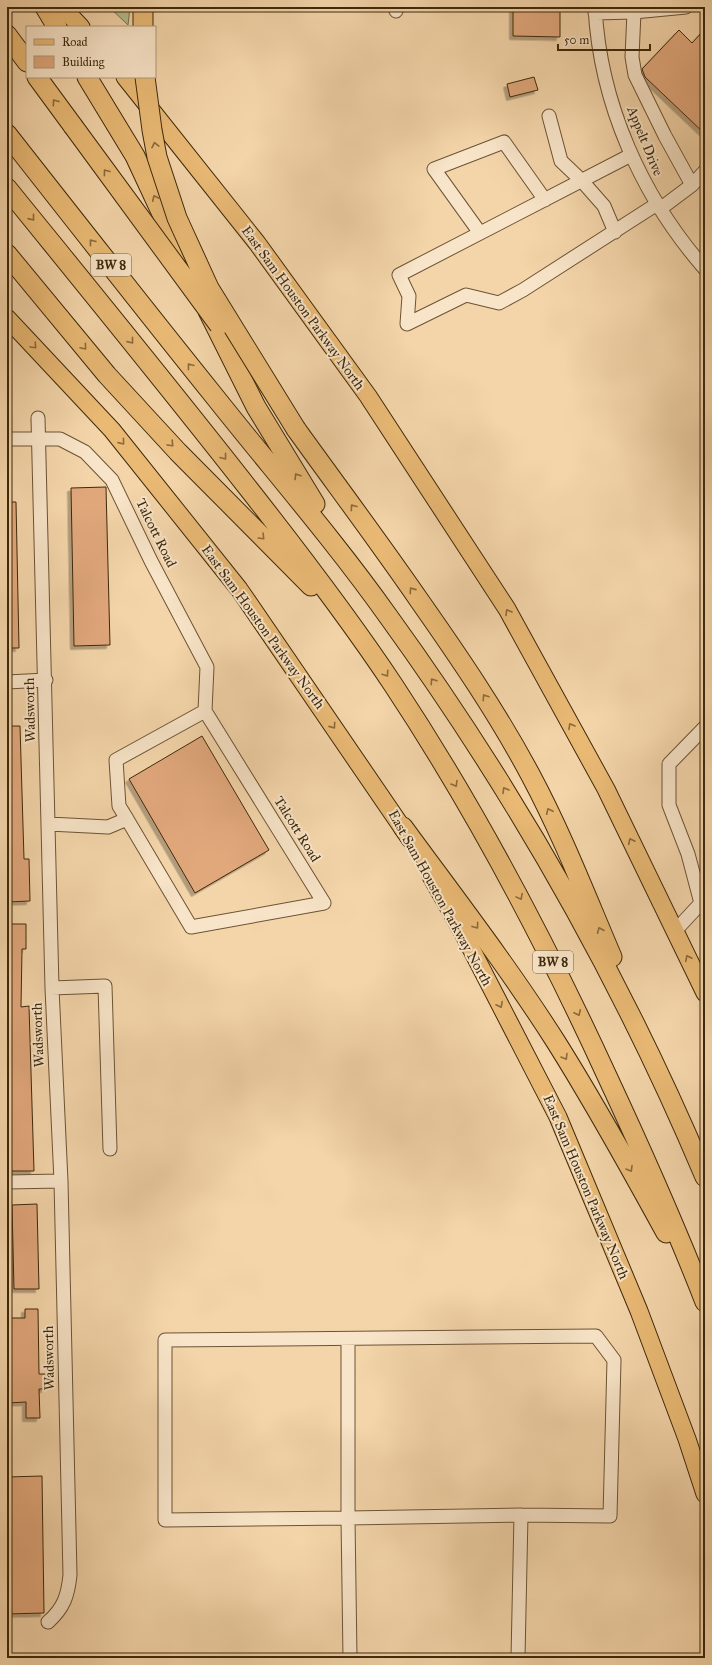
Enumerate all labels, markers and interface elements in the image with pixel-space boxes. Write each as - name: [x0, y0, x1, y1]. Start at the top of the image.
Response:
- legend: [26, 26, 156, 78]
- scale bar: [558, 26, 650, 52]
- text: 50 m: [564, 33, 589, 47]
- text: Road: [62, 35, 88, 49]
- text: Building: [62, 55, 105, 70]
- one-way arrow: [53, 99, 60, 106]
- street label: Appelt Drive: [623, 103, 667, 178]
- one-way arrow: [151, 141, 159, 148]
- one-way arrow: [103, 169, 111, 176]
- one-way arrow: [152, 195, 160, 203]
- one-way arrow: [27, 214, 34, 221]
- street label: East Sam Houston Parkway North: [238, 223, 368, 394]
- one-way arrow: [90, 240, 97, 247]
- road number: BW 8: [91, 254, 131, 276]
- one-way arrow: [127, 336, 134, 344]
- one-way arrow: [29, 341, 37, 349]
- one-way arrow: [80, 343, 87, 350]
- one-way arrow: [188, 364, 195, 371]
- one-way arrow: [117, 437, 124, 444]
- one-way arrow: [166, 439, 174, 447]
- one-way arrow: [219, 453, 226, 460]
- one-way arrow: [294, 473, 302, 480]
- street label: Talcott Road: [132, 496, 180, 570]
- one-way arrow: [351, 505, 358, 512]
- one-way arrow: [257, 532, 265, 540]
- street label: East Sam Houston Parkway North: [198, 542, 328, 713]
- one-way arrow: [409, 587, 417, 594]
- one-way arrow: [506, 609, 513, 616]
- one-way arrow: [381, 670, 388, 677]
- street label: Wadsworth: [21, 677, 39, 743]
- one-way arrow: [431, 678, 438, 685]
- one-way arrow: [483, 694, 490, 701]
- one-way arrow: [328, 721, 335, 728]
- one-way arrow: [569, 722, 576, 730]
- one-way arrow: [451, 780, 458, 787]
- one-way arrow: [502, 787, 509, 794]
- street label: Talcott Road: [270, 793, 324, 865]
- street label: East Sam Houston Parkway North: [384, 807, 496, 989]
- one-way arrow: [546, 807, 554, 815]
- one-way arrow: [628, 838, 636, 845]
- one-way arrow: [515, 893, 522, 901]
- one-way arrow: [471, 922, 478, 929]
- one-way arrow: [597, 927, 605, 934]
- road number: BW 8: [533, 951, 573, 973]
- one-way arrow: [685, 955, 693, 962]
- one-way arrow: [495, 1001, 503, 1008]
- street label: Wadsworth: [28, 1002, 48, 1068]
- one-way arrow: [573, 1009, 581, 1017]
- one-way arrow: [560, 1053, 567, 1060]
- street label: East Sam Houston Parkway North: [539, 1092, 633, 1282]
- one-way arrow: [626, 1165, 633, 1172]
- street label: Wadsworth: [40, 1325, 58, 1391]

